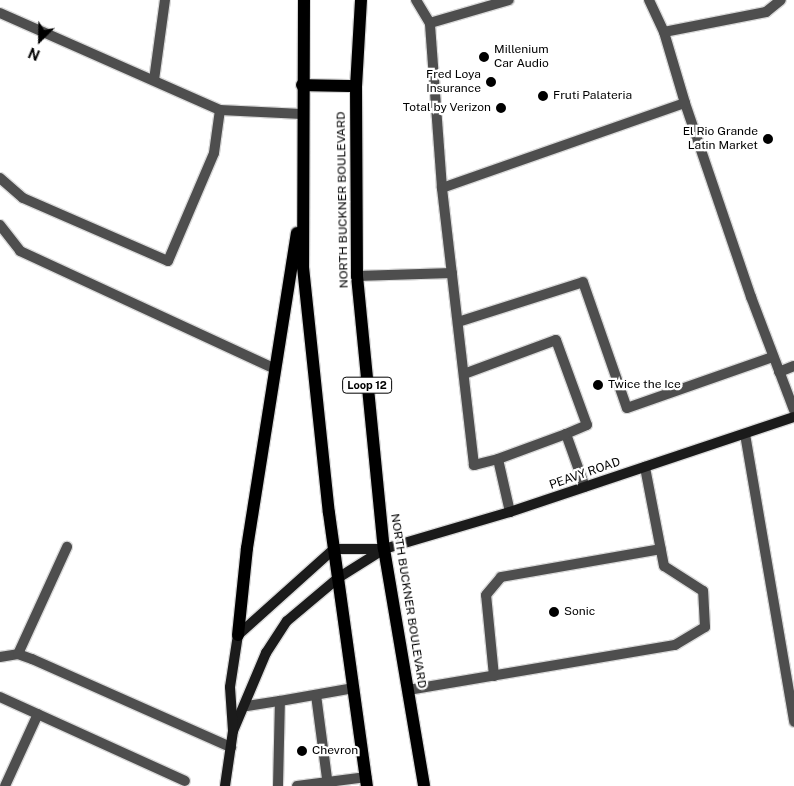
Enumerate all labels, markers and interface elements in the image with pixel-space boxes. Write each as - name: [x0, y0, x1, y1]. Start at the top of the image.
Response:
- north arrow: [15, 15, 65, 65]
- place label: Millenium Car Audio: [494, 43, 549, 71]
- text: N: [26, 44, 42, 63]
- marker: Millenium Car Audio: [478, 51, 490, 63]
- place label: Fred Loya Insurance: [426, 68, 481, 96]
- marker: Fred Loya Insurance: [485, 76, 497, 88]
- place label: Fruti Palateria: [553, 89, 632, 103]
- marker: Fruti Palateria: [537, 90, 549, 102]
- place label: Total by Verizon: [403, 101, 491, 115]
- marker: Total by Verizon: [495, 102, 507, 114]
- street label: NORTH BUCKNER BOULEVARD: [334, 112, 352, 288]
- place label: El Rio Grande Latin Market: [683, 125, 758, 153]
- marker: El Rio Grande Latin Market: [762, 133, 774, 145]
- road number: Loop 12: [342, 376, 392, 394]
- place label: Twice the Ice: [608, 378, 681, 392]
- marker: Twice the Ice: [592, 379, 604, 391]
- street label: PEAVY ROAD: [548, 455, 622, 493]
- street label: NORTH BUCKNER BOULEVARD: [387, 513, 429, 689]
- place label: Sonic: [564, 605, 595, 619]
- marker: Sonic: [548, 606, 560, 618]
- place label: Chevron: [312, 744, 358, 758]
- marker: Chevron: [296, 745, 308, 757]

